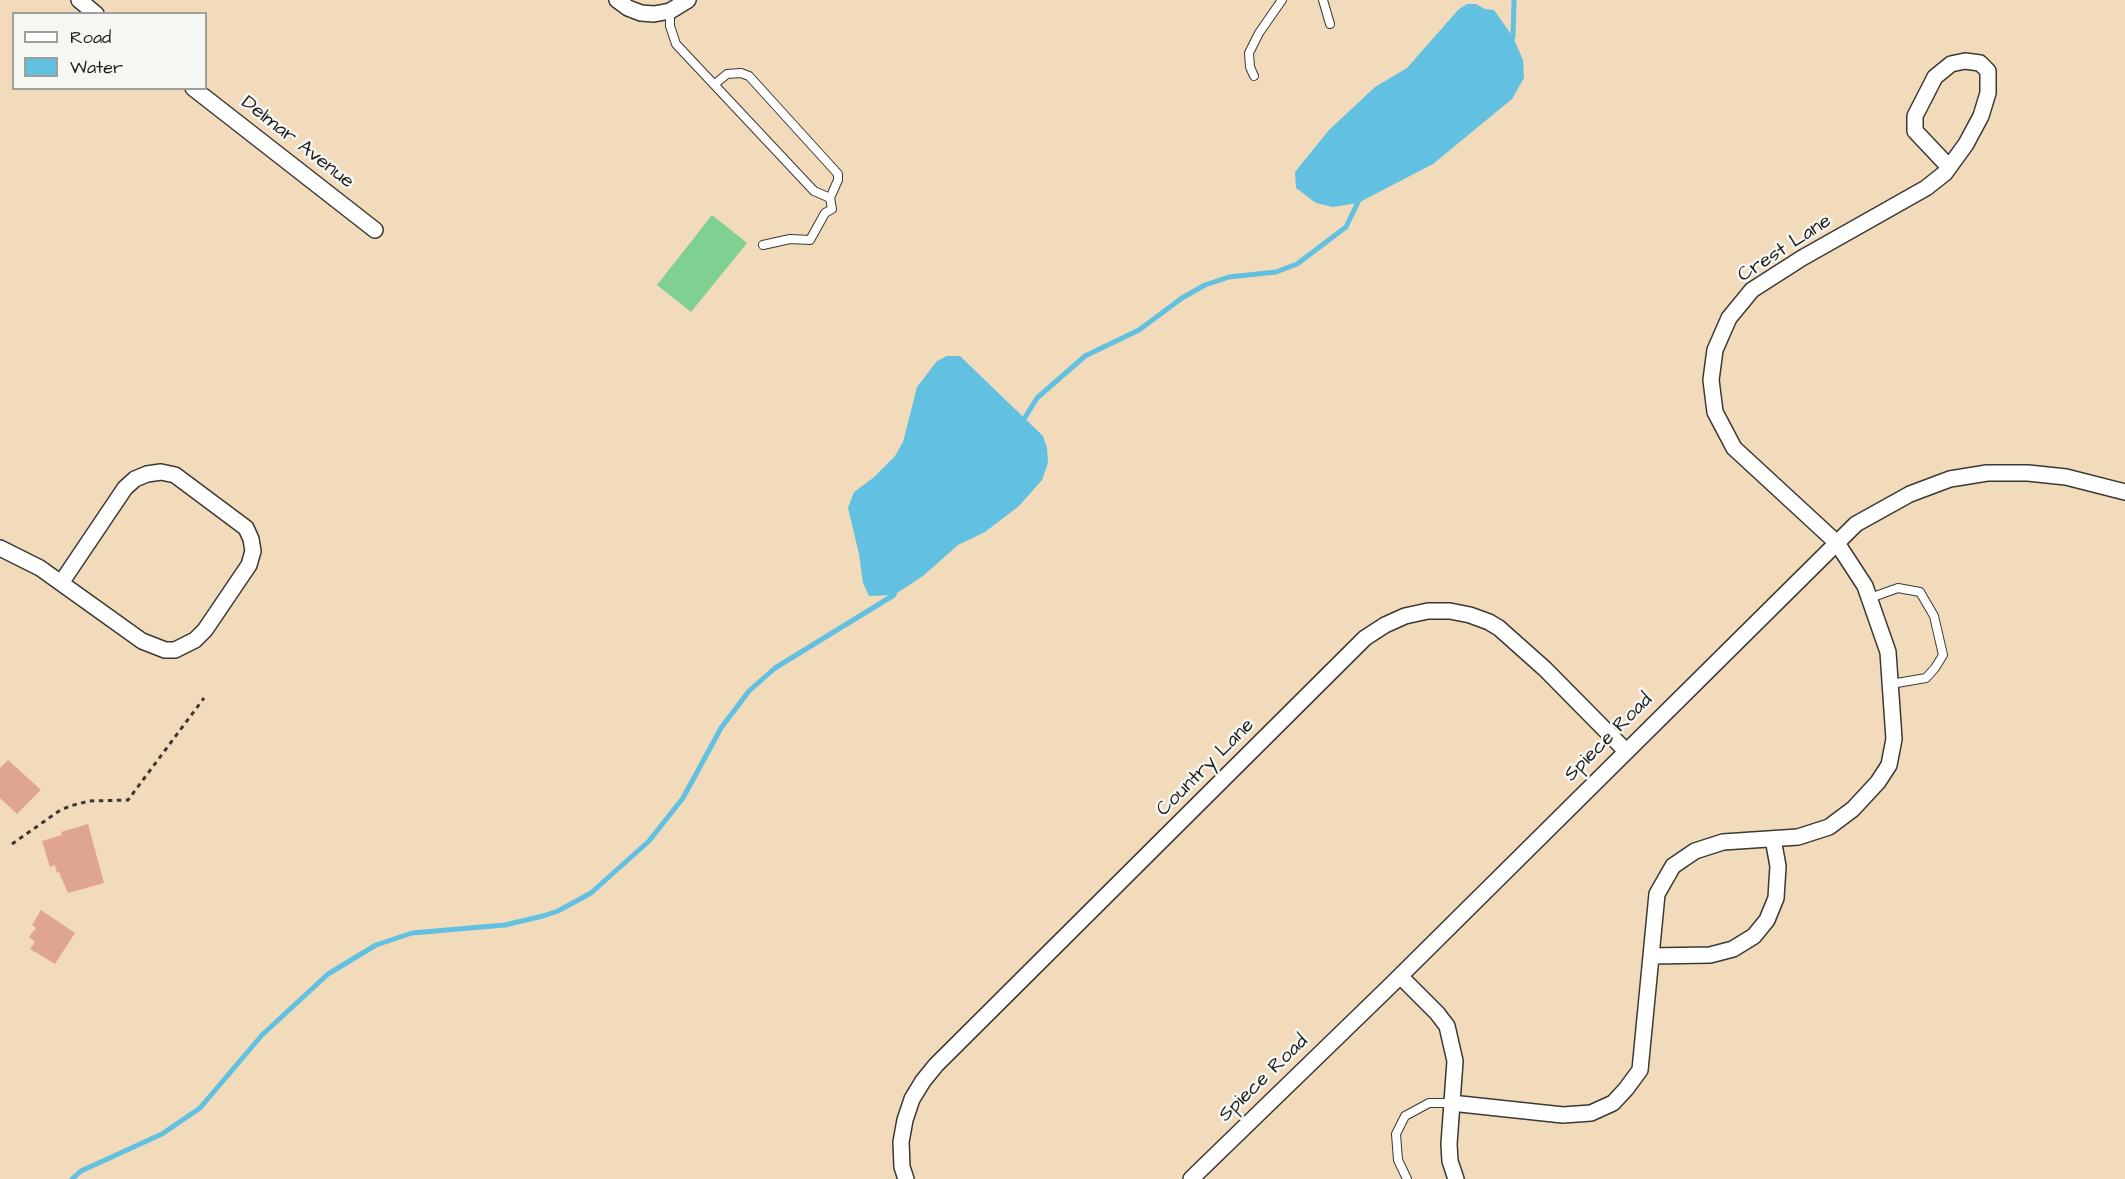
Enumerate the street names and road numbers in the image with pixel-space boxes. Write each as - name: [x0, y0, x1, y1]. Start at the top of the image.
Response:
- street label: Delmar Avenue: [236, 91, 358, 195]
- street label: Crest Lane: [1734, 210, 1836, 288]
- street label: Spiece Road: [1560, 689, 1658, 787]
- street label: Country Lane: [1152, 714, 1260, 822]
- street label: Spiece Road: [1214, 1030, 1314, 1128]

